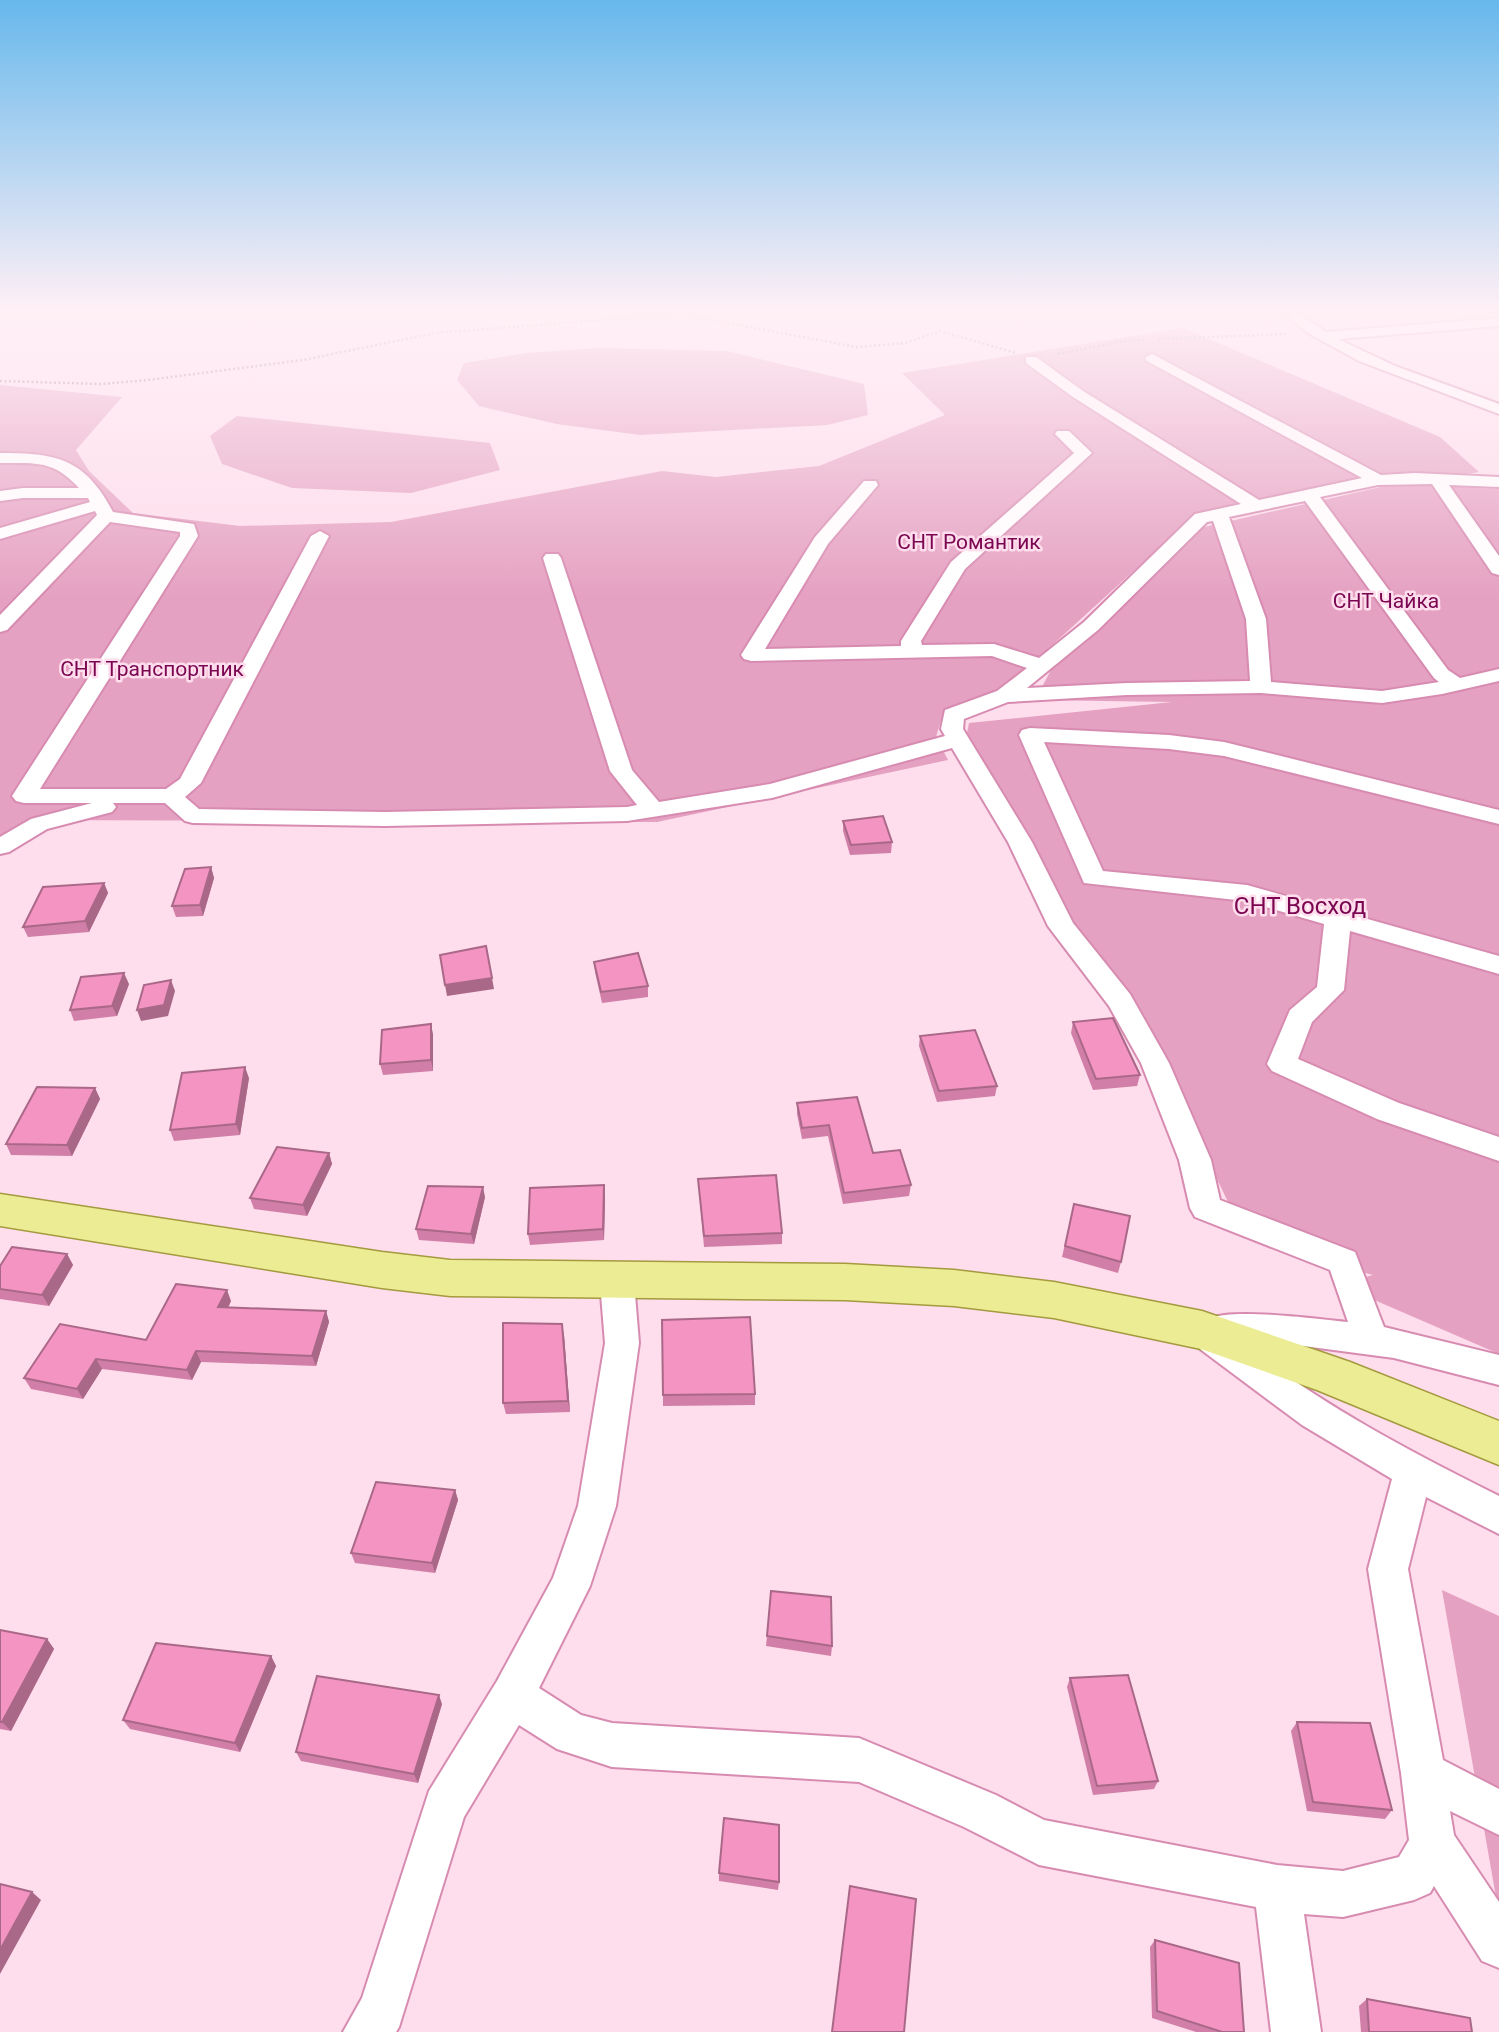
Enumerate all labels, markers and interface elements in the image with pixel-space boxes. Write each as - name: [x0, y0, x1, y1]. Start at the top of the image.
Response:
- park label: СНТ Романтик: [897, 530, 1041, 554]
- park label: СНТ Чайка: [1333, 589, 1439, 613]
- park label: СНТ Транспортник: [60, 657, 245, 681]
- park label: СНТ Восход: [1234, 892, 1366, 920]

